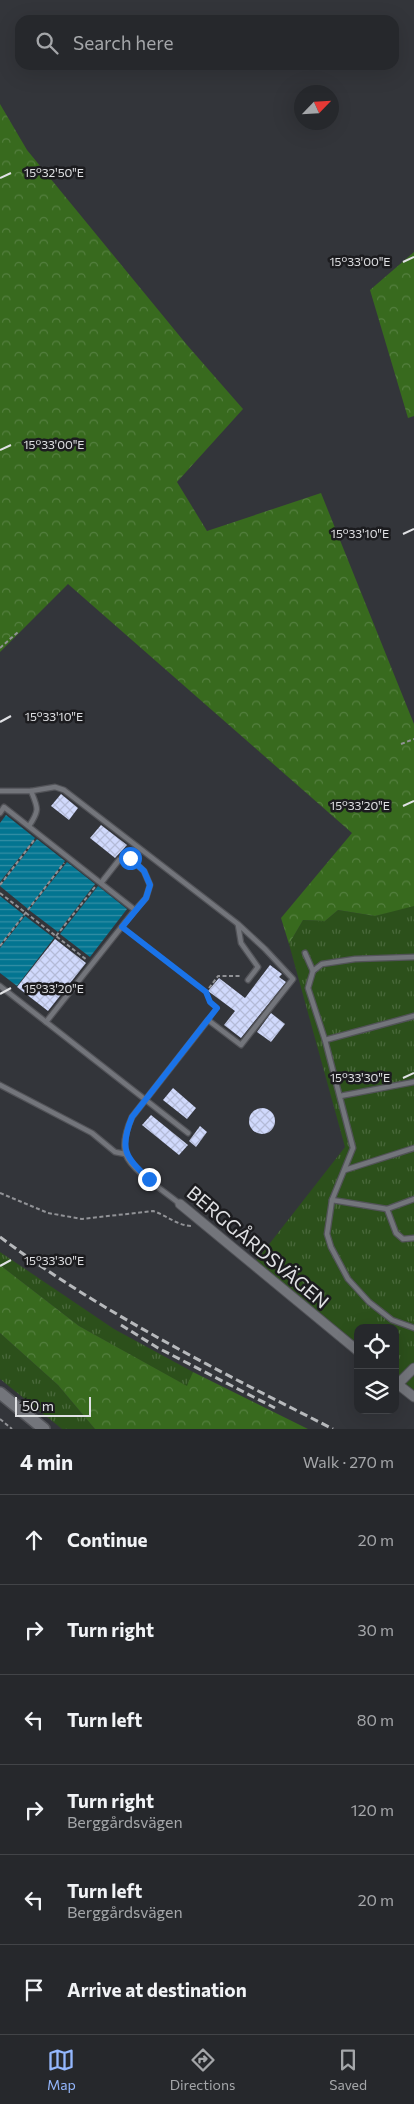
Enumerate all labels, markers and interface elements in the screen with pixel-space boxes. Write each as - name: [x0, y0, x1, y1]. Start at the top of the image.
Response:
- search box: [15, 15, 399, 70]
- icon: search: [33, 29, 61, 57]
- text: Search here: [73, 31, 173, 54]
- north arrow: [294, 85, 339, 130]
- text: 15°32'50"E: [24, 165, 84, 179]
- text: 15°33'00"E: [329, 254, 391, 268]
- text: 15°33'00"E: [23, 437, 85, 451]
- text: 15°33'10"E: [331, 526, 389, 540]
- text: 15°33'10"E: [25, 709, 83, 723]
- text: 15°33'20"E: [330, 798, 390, 812]
- route start: [119, 847, 142, 870]
- text: 15°33'20"E: [24, 981, 84, 995]
- text: 15°33'30"E: [330, 1070, 390, 1084]
- route end: [138, 1168, 161, 1191]
- street label: BERGGÅRDSVÄGEN: [183, 1180, 335, 1313]
- text: 15°33'30"E: [24, 1253, 84, 1267]
- map controls: [354, 1324, 399, 1414]
- button: locate: [354, 1324, 399, 1369]
- button: layers: [354, 1369, 399, 1414]
- scale bar: [15, 1394, 91, 1417]
- text: 50 m: [22, 1397, 54, 1414]
- text: 4 min: [20, 1449, 73, 1474]
- text: Walk · 270 m: [303, 1452, 394, 1471]
- icon: ahead: [20, 1526, 48, 1554]
- text: Continue: [67, 1528, 147, 1551]
- text: 20 m: [358, 1530, 394, 1549]
- icon: right: [20, 1616, 48, 1644]
- text: Turn right: [67, 1618, 154, 1641]
- text: 30 m: [357, 1620, 394, 1639]
- icon: left: [20, 1706, 48, 1734]
- text: Turn left: [67, 1708, 142, 1731]
- text: 80 m: [357, 1710, 394, 1729]
- text: Turn right: [67, 1789, 154, 1812]
- icon: right: [20, 1796, 48, 1824]
- text: 120 m: [351, 1800, 394, 1819]
- text: Berggårdsvägen: [67, 1812, 183, 1831]
- text: Turn left: [67, 1879, 142, 1902]
- icon: left: [20, 1886, 48, 1914]
- text: 20 m: [358, 1890, 394, 1909]
- text: Berggårdsvägen: [67, 1902, 183, 1921]
- icon: arrive: [20, 1976, 48, 2004]
- text: Arrive at destination: [67, 1978, 247, 2001]
- tab: Map: [47, 2046, 76, 2093]
- tab: Directions: [170, 2046, 235, 2093]
- tab: Saved: [329, 2046, 367, 2093]

